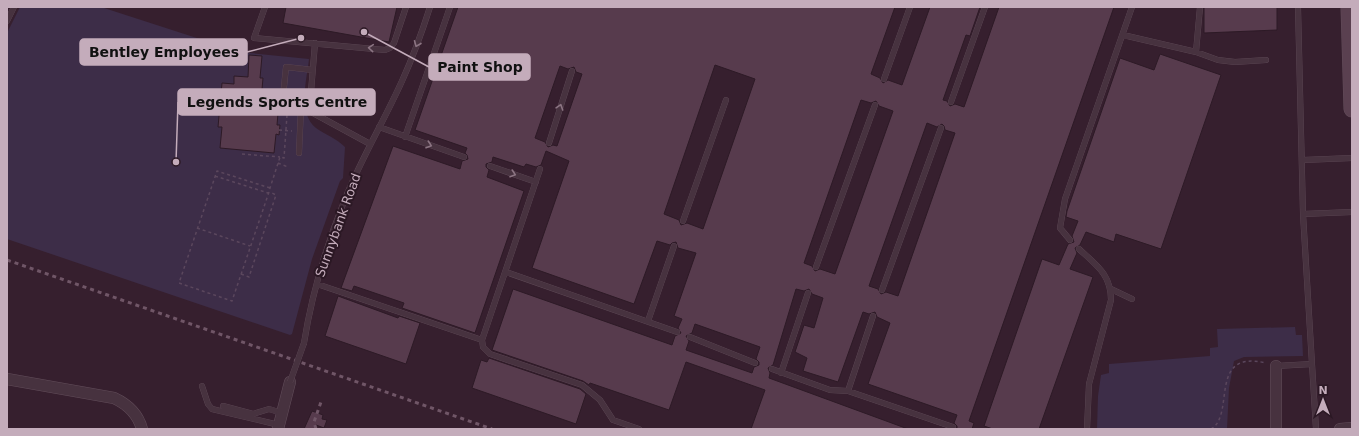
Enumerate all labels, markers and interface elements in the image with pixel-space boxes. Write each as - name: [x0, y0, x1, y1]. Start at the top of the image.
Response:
- callout: Bentley Employees: [80, 39, 247, 65]
- one-way arrow: [414, 40, 422, 47]
- text: Bentley Employees: [89, 44, 239, 60]
- one-way arrow: [368, 44, 374, 53]
- callout: Paint Shop: [429, 54, 530, 80]
- text: Paint Shop: [437, 59, 523, 75]
- callout: Legends Sports Centre: [178, 89, 375, 115]
- text: Legends Sports Centre: [187, 94, 367, 110]
- one-way arrow: [556, 103, 564, 110]
- one-way arrow: [425, 140, 432, 149]
- one-way arrow: [509, 169, 516, 178]
- street label: Sunnybank Road: [312, 171, 364, 279]
- north arrow: [1303, 380, 1343, 420]
- text: N: [1318, 384, 1328, 397]

